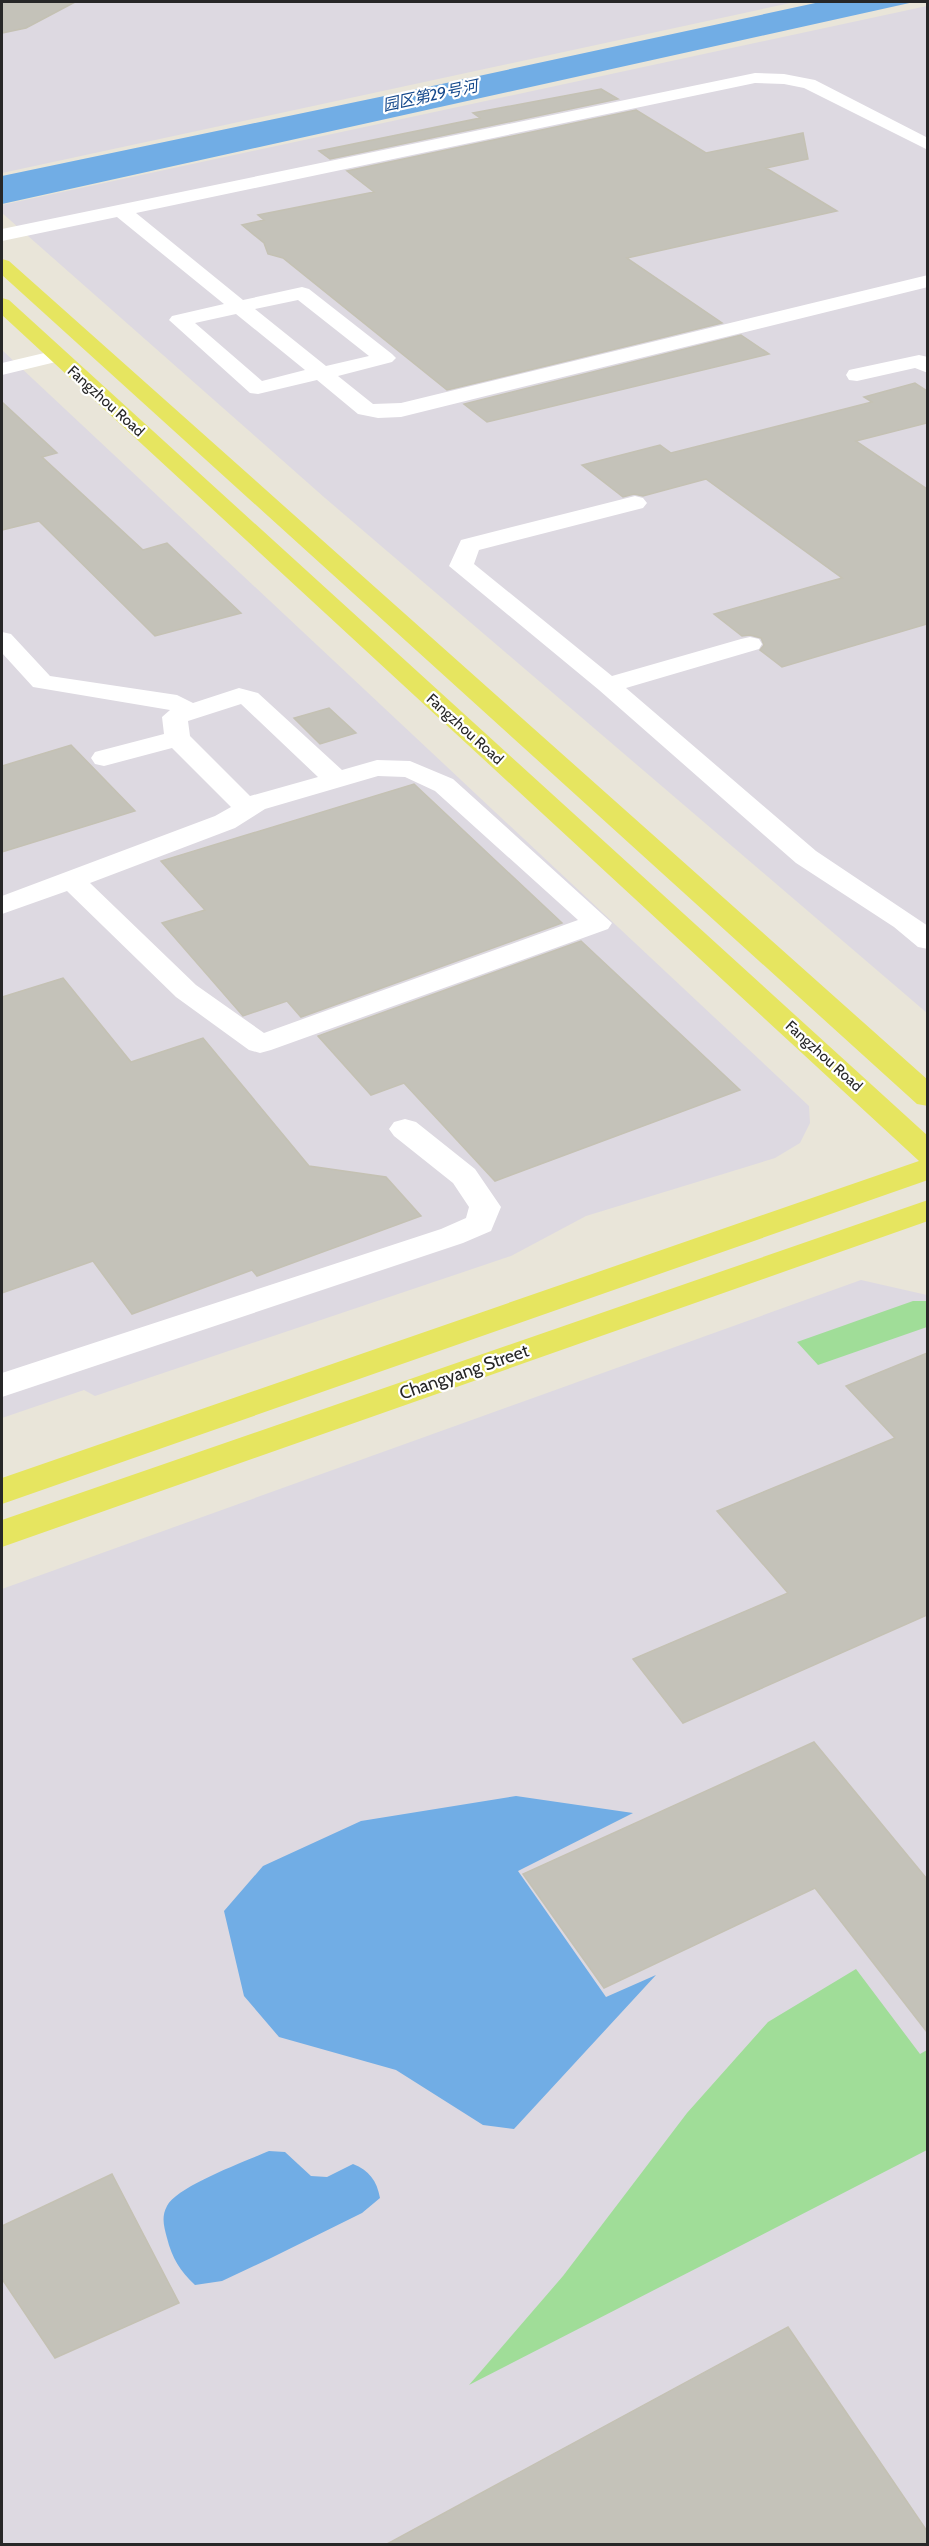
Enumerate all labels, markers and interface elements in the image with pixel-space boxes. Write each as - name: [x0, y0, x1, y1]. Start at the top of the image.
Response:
- water label: 园区第29号河: [381, 76, 482, 115]
- street label: Fangzhou Road: [64, 362, 148, 440]
- street label: Fangzhou Road: [423, 690, 507, 768]
- street label: Fangzhou Road: [782, 1017, 866, 1095]
- street label: Changyang Street: [396, 1340, 532, 1404]

